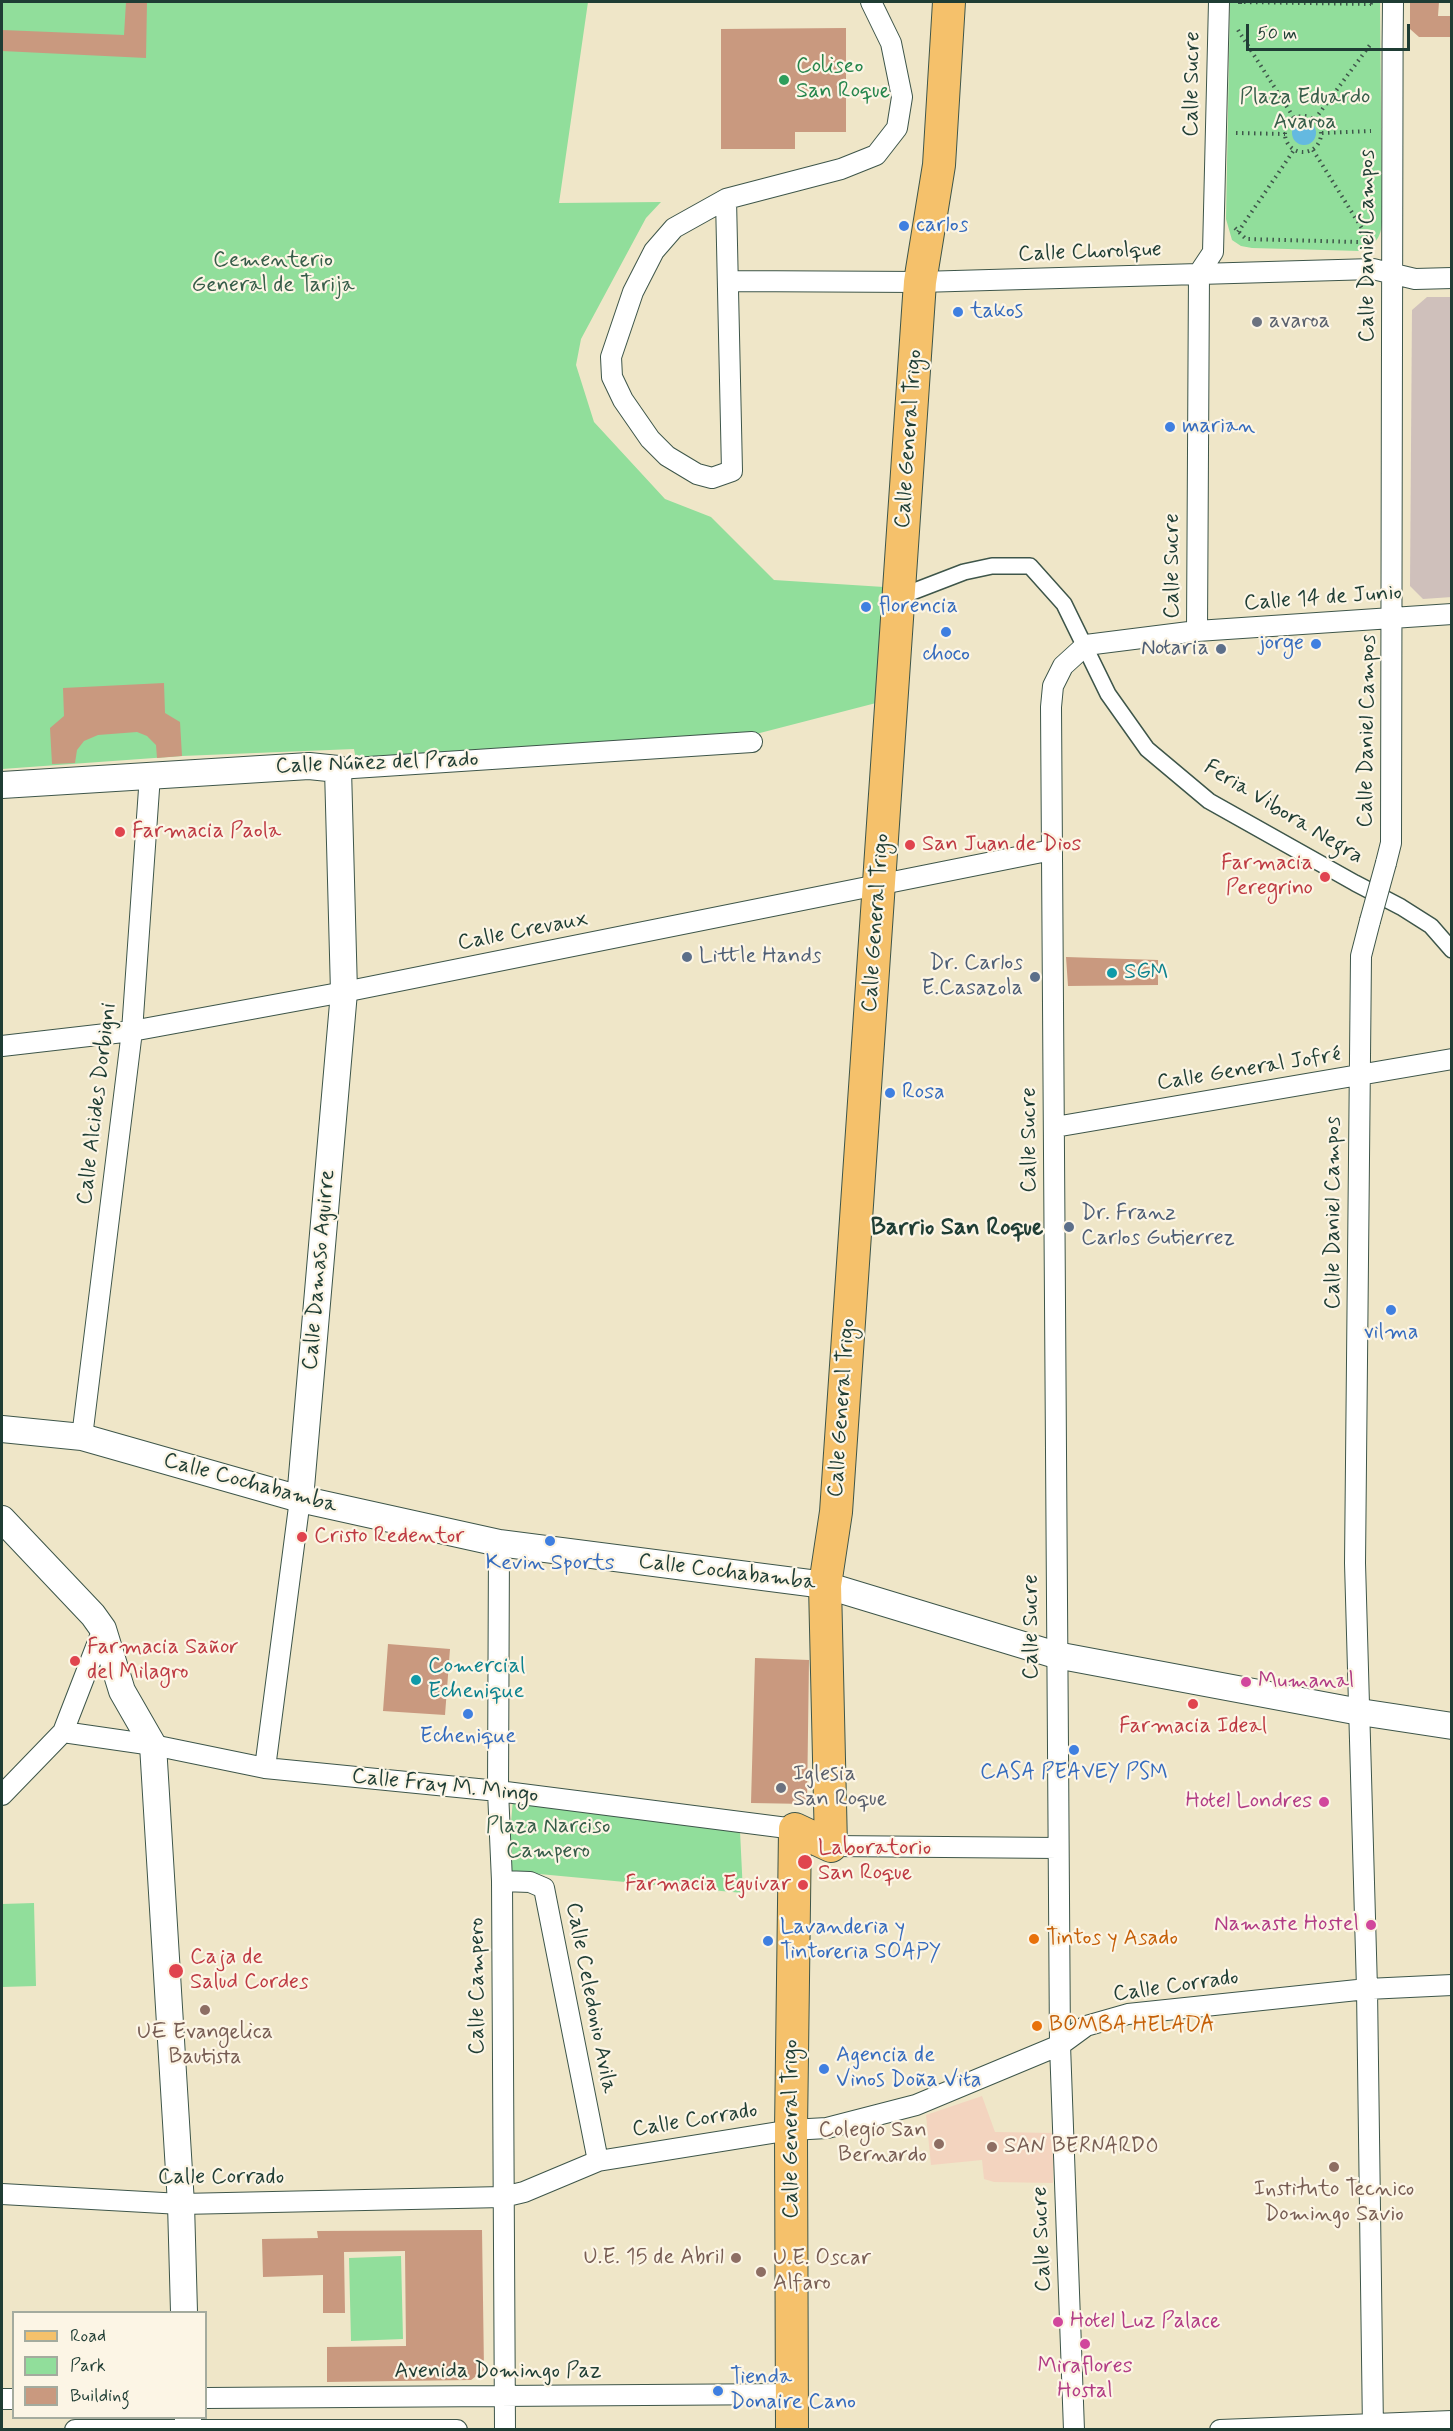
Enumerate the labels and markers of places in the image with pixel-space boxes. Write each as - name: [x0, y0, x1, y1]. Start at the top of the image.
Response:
- place label: Coliseo San Roque: [796, 54, 890, 106]
- marker: Coliseo San Roque: [777, 73, 791, 87]
- place label: carlos: [916, 213, 968, 239]
- marker: carlos: [897, 219, 911, 233]
- place label: takos: [970, 299, 1023, 325]
- marker: takos: [951, 305, 965, 319]
- place label: avaroa: [1269, 309, 1330, 335]
- marker: avaroa: [1250, 315, 1264, 329]
- place label: marian: [1182, 414, 1255, 440]
- marker: marian: [1163, 420, 1177, 434]
- place label: florencia: [878, 594, 958, 620]
- marker: florencia: [859, 600, 873, 614]
- marker: choco: [939, 625, 953, 639]
- place label: jorge: [1257, 631, 1304, 657]
- place label: Notaria: [1141, 636, 1209, 662]
- marker: jorge: [1309, 637, 1323, 651]
- place label: choco: [922, 642, 970, 668]
- marker: Notaria: [1214, 642, 1228, 656]
- place label: Farmacia Paola: [132, 819, 281, 845]
- marker: Farmacia Paola: [113, 825, 127, 839]
- place label: San Juan de Dios: [922, 832, 1081, 858]
- marker: San Juan de Dios: [903, 838, 917, 852]
- place label: Farmacia Peregrino: [1221, 851, 1313, 902]
- marker: Farmacia Peregrino: [1318, 870, 1332, 884]
- place label: Little Hands: [699, 944, 822, 970]
- marker: Little Hands: [680, 950, 694, 964]
- place label: Dr. Carlos E.Casazola: [922, 951, 1023, 1002]
- place label: SGM: [1124, 960, 1169, 986]
- marker: SGM: [1105, 966, 1119, 980]
- marker: Dr. Carlos E.Casazola: [1028, 970, 1042, 984]
- place label: Rosa: [902, 1080, 945, 1106]
- marker: Rosa: [883, 1086, 897, 1100]
- place label: Dr. Franz Carlos Gutierrez: [1081, 1201, 1235, 1252]
- marker: Dr. Franz Carlos Gutierrez: [1062, 1220, 1076, 1234]
- marker: vilma: [1384, 1303, 1398, 1317]
- place label: vilma: [1363, 1320, 1419, 1346]
- place label: Cristo Redentor: [314, 1524, 464, 1550]
- marker: Cristo Redentor: [295, 1530, 309, 1544]
- marker: Kevin Sports: [543, 1534, 557, 1548]
- place label: Kevin Sports: [485, 1551, 615, 1577]
- place label: Farmacia Sañor del Milagro: [87, 1635, 239, 1687]
- marker: Farmacia Sañor del Milagro: [68, 1654, 82, 1668]
- place label: Comercial Echenique: [428, 1654, 525, 1706]
- place label: Mumanal: [1258, 1669, 1354, 1695]
- marker: Comercial Echenique: [409, 1673, 423, 1687]
- marker: Mumanal: [1239, 1675, 1253, 1689]
- marker: Farmacia Ideal: [1186, 1697, 1200, 1711]
- marker: Echenique: [461, 1707, 475, 1721]
- place label: Farmacia Ideal: [1119, 1714, 1267, 1740]
- place label: Echenique: [420, 1724, 516, 1750]
- marker: CASA PEAVEY PSM: [1067, 1743, 1081, 1757]
- place label: CASA PEAVEY PSM: [980, 1760, 1168, 1786]
- place label: Iglesia San Roque: [793, 1762, 887, 1814]
- marker: Iglesia San Roque: [774, 1781, 788, 1795]
- place label: Hotel Londres: [1185, 1789, 1312, 1815]
- marker: Hotel Londres: [1317, 1795, 1331, 1809]
- place label: Laboratorio San Roque: [818, 1836, 931, 1888]
- marker: Laboratorio San Roque: [796, 1853, 814, 1871]
- place label: Farmacia Eguivar: [625, 1872, 791, 1898]
- marker: Farmacia Eguivar: [796, 1878, 810, 1892]
- place label: Namaste Hostel: [1214, 1912, 1359, 1938]
- place label: Lavanderia y Tintoreria SOAPY: [780, 1915, 941, 1966]
- marker: Namaste Hostel: [1364, 1918, 1378, 1932]
- place label: Tintos y Asado: [1046, 1926, 1178, 1952]
- marker: Tintos y Asado: [1027, 1932, 1041, 1946]
- marker: Lavanderia y Tintoreria SOAPY: [761, 1934, 775, 1948]
- place label: Caja de Salud Cordes: [190, 1945, 309, 1996]
- marker: Caja de Salud Cordes: [167, 1962, 185, 1980]
- marker: UE Evangelica Bautista: [198, 2003, 212, 2017]
- place label: BOMBA HELADA: [1049, 2013, 1215, 2039]
- marker: BOMBA HELADA: [1030, 2019, 1044, 2033]
- place label: UE Evangelica Bautista: [137, 2020, 273, 2072]
- place label: Agencia de Vinos Doña Vita: [836, 2043, 982, 2094]
- marker: Agencia de Vinos Doña Vita: [817, 2062, 831, 2076]
- place label: Colegio San Bernardo: [818, 2118, 927, 2170]
- place label: SAN BERNARDO: [1004, 2134, 1159, 2160]
- marker: Colegio San Bernardo: [932, 2137, 946, 2151]
- marker: SAN BERNARDO: [985, 2140, 999, 2154]
- marker: Instituto Tecnico Domingo Savio: [1327, 2160, 1341, 2174]
- place label: Instituto Tecnico Domingo Savio: [1254, 2177, 1414, 2228]
- place label: U.E. 15 de Abril: [584, 2245, 724, 2271]
- place label: U.E. Oscar Alfaro: [773, 2246, 871, 2298]
- marker: U.E. 15 de Abril: [729, 2251, 743, 2265]
- marker: U.E. Oscar Alfaro: [754, 2265, 768, 2279]
- place label: Hotel Luz Palace: [1070, 2309, 1220, 2335]
- marker: Hotel Luz Palace: [1051, 2315, 1065, 2329]
- marker: Miraflores Hostal: [1078, 2337, 1092, 2351]
- place label: Miraflores Hostal: [1037, 2354, 1133, 2406]
- place label: Tienda Donaire Cano: [730, 2365, 856, 2416]
- marker: Tienda Donaire Cano: [711, 2384, 725, 2398]

